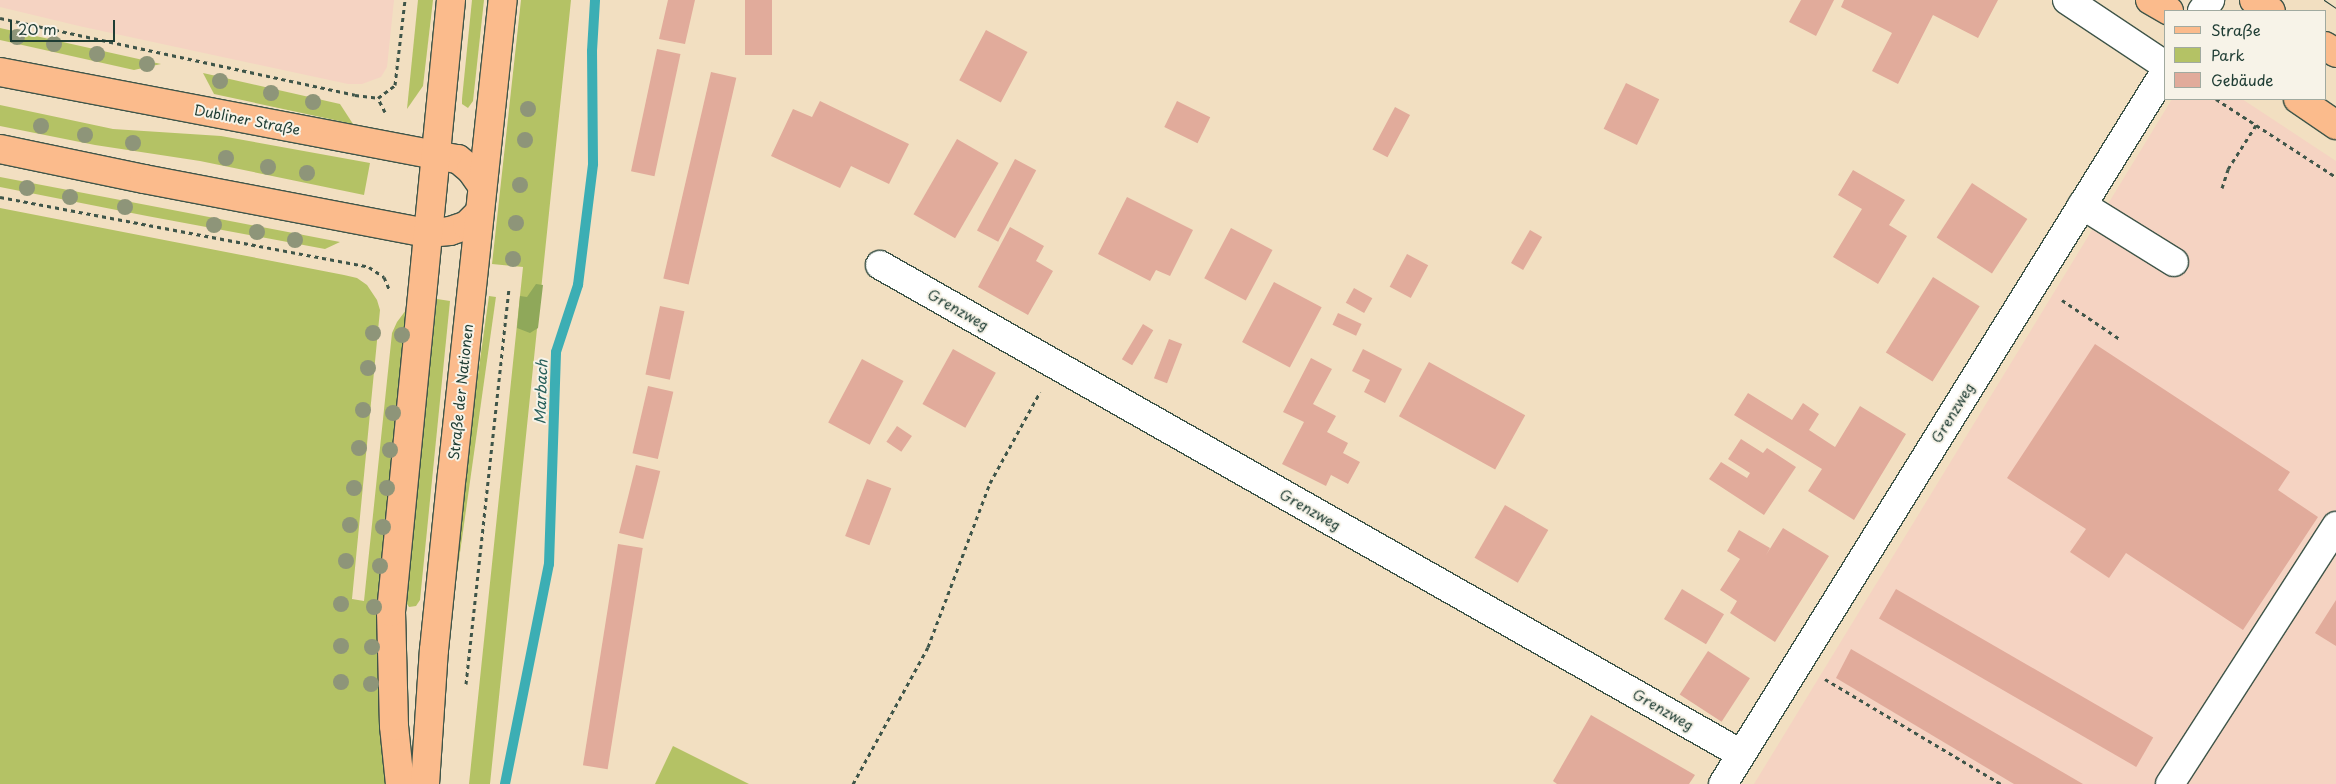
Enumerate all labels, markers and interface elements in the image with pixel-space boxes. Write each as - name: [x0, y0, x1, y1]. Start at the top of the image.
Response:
- scale bar: [12, 10, 118, 42]
- legend: [2164, 10, 2326, 100]
- text: 20 m: [18, 17, 57, 40]
- text: Straße: [2211, 18, 2261, 41]
- text: Park: [2211, 43, 2245, 66]
- text: Gebäude: [2211, 68, 2273, 91]
- street label: Dubliner Straße: [192, 101, 302, 139]
- street label: Grenzweg: [925, 286, 991, 334]
- street label: Straße der Nationen: [445, 322, 477, 462]
- water label: Marbach: [530, 359, 550, 425]
- street label: Grenzweg: [1928, 380, 1978, 446]
- street label: Grenzweg: [1277, 486, 1343, 534]
- street label: Grenzweg: [1630, 686, 1696, 734]

